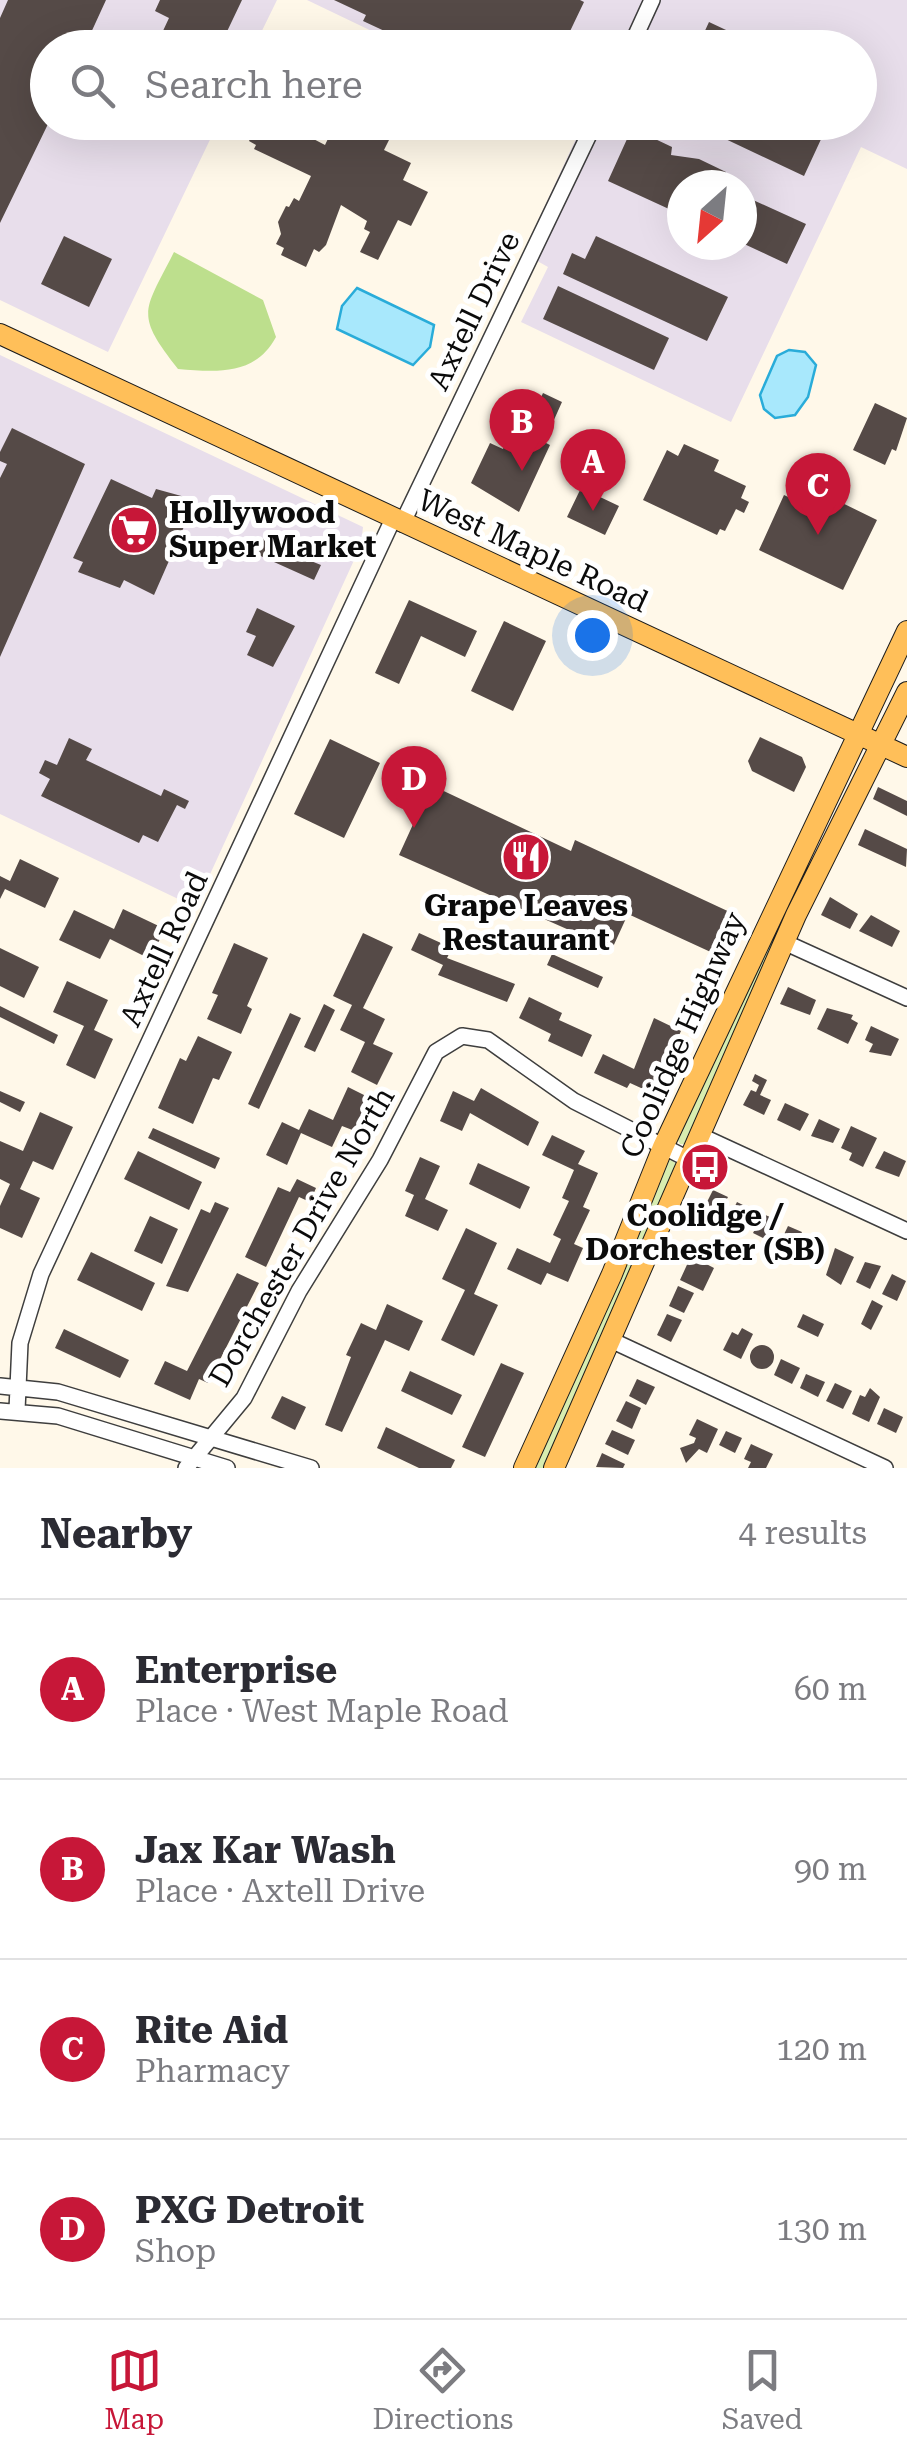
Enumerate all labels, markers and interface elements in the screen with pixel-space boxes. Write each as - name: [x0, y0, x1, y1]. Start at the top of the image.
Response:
- search box: [30, 30, 877, 140]
- icon: search: [65, 58, 120, 113]
- text: Search here: [145, 63, 363, 107]
- north arrow: [667, 170, 757, 260]
- street label: Axtell Drive: [420, 226, 527, 396]
- pin: B: [490, 388, 554, 471]
- pin: A: [560, 428, 626, 511]
- pin: C: [786, 452, 850, 535]
- street label: West Maple Road: [413, 482, 654, 619]
- place label: Hollywood Super Market: [169, 495, 376, 564]
- supermarket icon: Hollywood Super Market: [108, 504, 160, 556]
- your location: [567, 610, 618, 661]
- pin: D: [382, 746, 446, 828]
- restaurant icon: Grape Leaves Restaurant: [500, 831, 552, 883]
- street label: Axtell Road: [112, 866, 215, 1032]
- place label: Grape Leaves Restaurant: [424, 888, 628, 957]
- street label: Coolidge Highway: [613, 906, 753, 1163]
- street label: Dorchester Drive North: [202, 1081, 402, 1392]
- bus stop icon: Coolidge / Dorchester (SB): [679, 1141, 731, 1193]
- place label: Coolidge / Dorchester (SB): [585, 1198, 825, 1267]
- text: Nearby: [40, 1509, 192, 1558]
- text: 4 results: [739, 1514, 867, 1552]
- text: Enterprise: [135, 1648, 337, 1692]
- text: A: [61, 1670, 84, 1708]
- text: 60 m: [794, 1670, 867, 1708]
- text: Place · West Maple Road: [135, 1692, 509, 1730]
- text: Jax Kar Wash: [135, 1828, 396, 1872]
- text: B: [61, 1850, 84, 1888]
- text: 90 m: [794, 1850, 867, 1888]
- text: Place · Axtell Drive: [135, 1872, 425, 1910]
- text: Rite Aid: [135, 2008, 288, 2052]
- text: C: [61, 2030, 84, 2068]
- text: 120 m: [776, 2030, 867, 2068]
- text: Pharmacy: [135, 2052, 290, 2090]
- text: PXG Detroit: [135, 2188, 364, 2232]
- text: D: [60, 2210, 85, 2248]
- text: 130 m: [776, 2210, 867, 2248]
- text: Shop: [135, 2232, 216, 2270]
- tab: Map: [104, 2343, 164, 2436]
- tab: Directions: [372, 2343, 513, 2436]
- tab: Saved: [722, 2343, 803, 2436]

